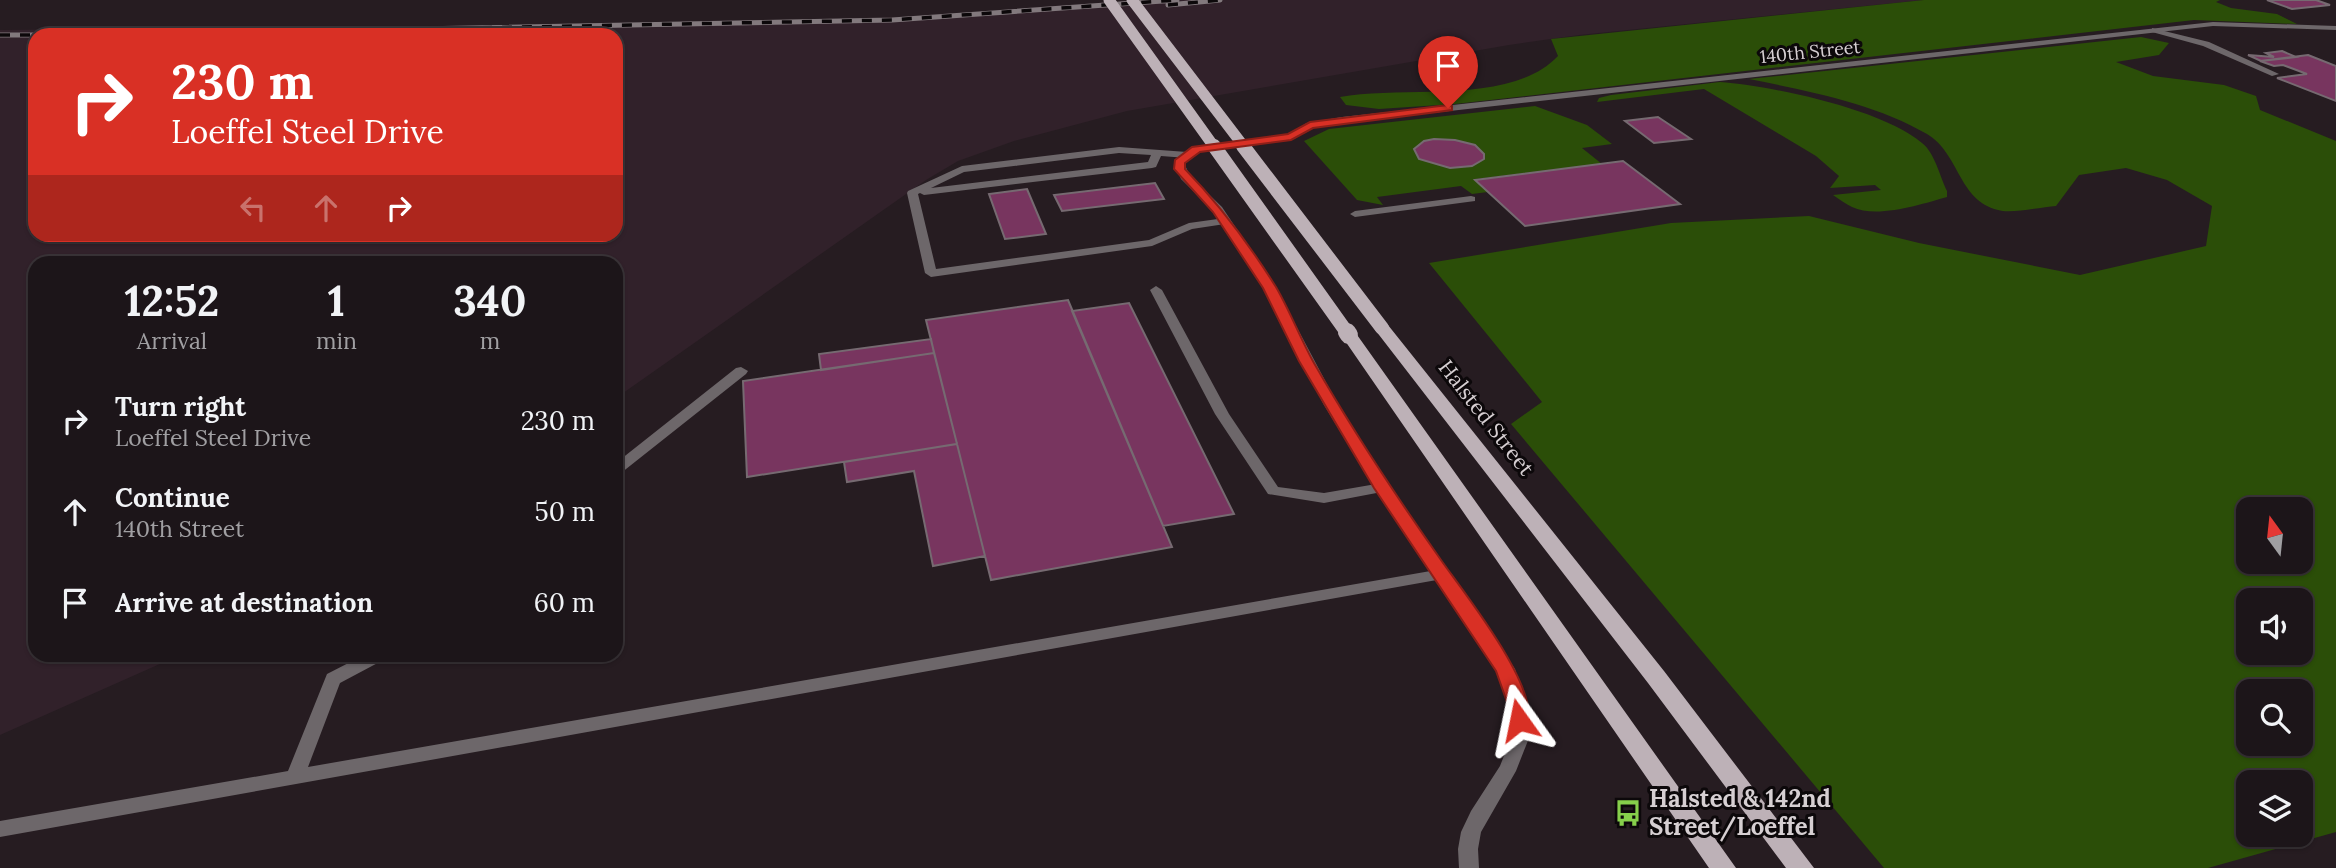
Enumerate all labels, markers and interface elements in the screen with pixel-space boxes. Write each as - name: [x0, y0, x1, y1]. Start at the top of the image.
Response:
- street label: 140th Street: [1759, 35, 1861, 68]
- pin: [1418, 36, 1478, 108]
- icon: arrive: [1429, 47, 1467, 85]
- text: 230 m: [171, 50, 314, 112]
- icon: right: [56, 56, 147, 147]
- text: Loeffel Steel Drive: [171, 111, 444, 152]
- icon: left: [234, 189, 272, 227]
- icon: ahead: [307, 189, 345, 227]
- icon: right: [380, 189, 418, 227]
- text: 12:52: [124, 274, 219, 328]
- text: 1: [328, 274, 345, 328]
- text: 340: [453, 274, 527, 328]
- text: Arrival: [137, 326, 207, 355]
- text: min: [316, 326, 357, 355]
- text: m: [480, 326, 500, 355]
- street label: Halsted Street: [1433, 354, 1541, 482]
- text: Turn right: [115, 390, 246, 423]
- icon: right: [56, 402, 94, 440]
- text: 230 m: [521, 404, 595, 437]
- text: Loeffel Steel Drive: [115, 423, 311, 452]
- text: Continue: [115, 481, 230, 514]
- icon: ahead: [56, 493, 94, 531]
- text: 50 m: [535, 495, 595, 528]
- north arrow: [2236, 497, 2314, 574]
- map controls: [2236, 497, 2313, 847]
- text: 140th Street: [115, 514, 244, 543]
- icon: arrive: [56, 584, 94, 622]
- text: Arrive at destination: [115, 586, 373, 619]
- text: 60 m: [534, 586, 595, 619]
- button: sound: [2236, 588, 2313, 665]
- button: search: [2236, 679, 2313, 756]
- position arrow: [1482, 683, 1556, 757]
- button: layers: [2236, 770, 2313, 847]
- place label: Halsted & 142nd Street/Loeffel: [1649, 783, 1831, 842]
- bus stop icon: Halsted & 142nd Street/Loeffel: [1613, 798, 1643, 828]

